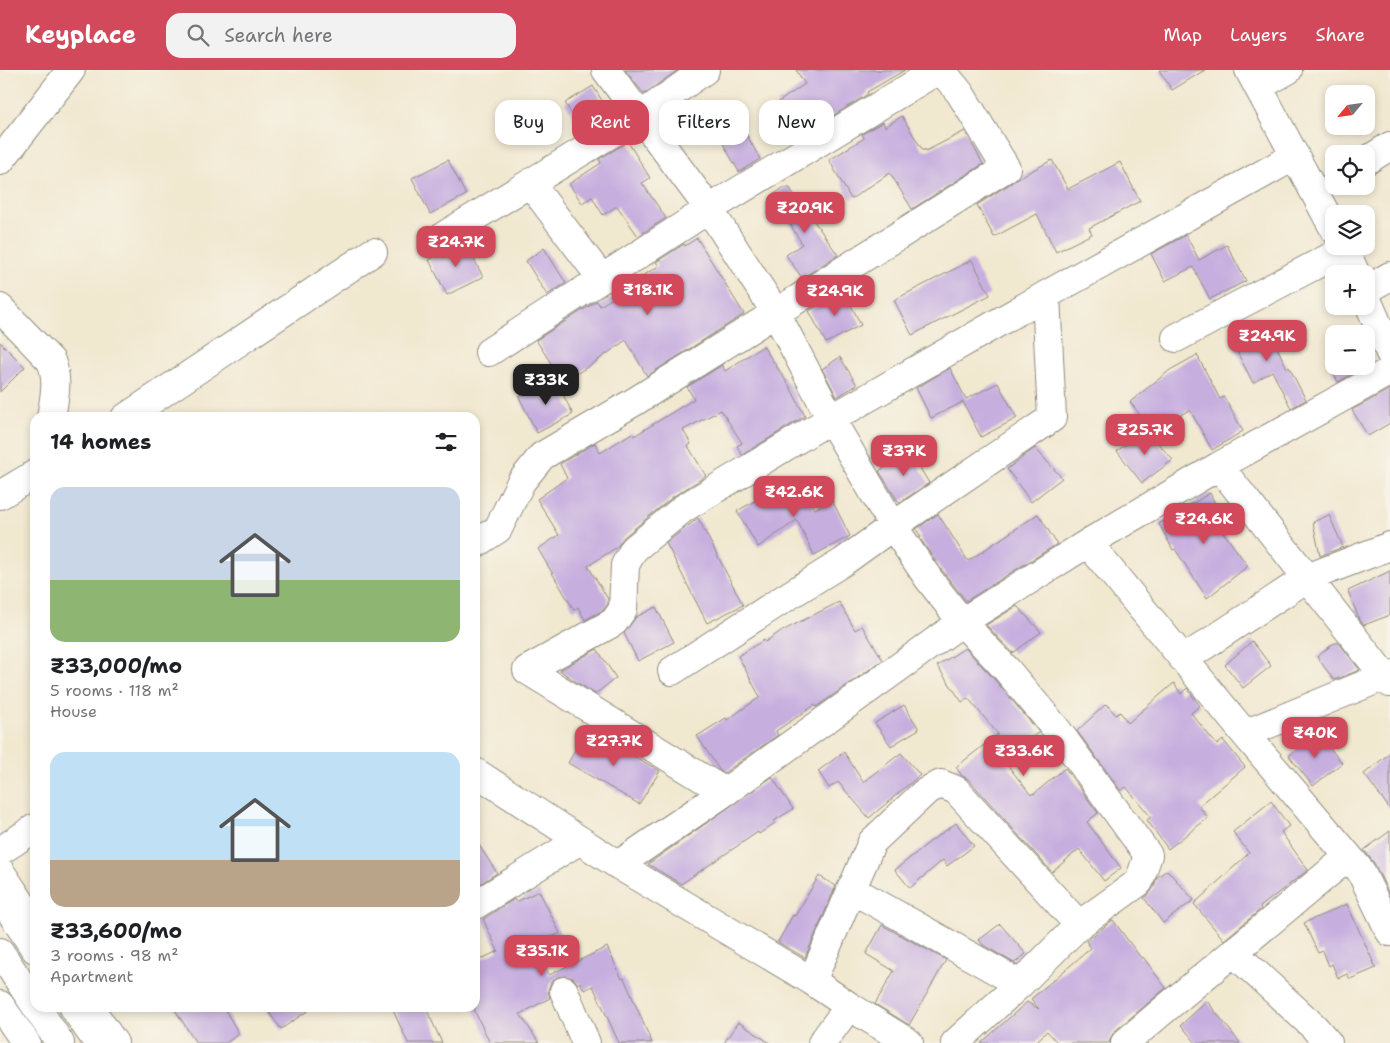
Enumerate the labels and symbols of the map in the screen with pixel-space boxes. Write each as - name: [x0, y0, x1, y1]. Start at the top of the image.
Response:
- north arrow: [1325, 85, 1375, 135]
- pin: ₹20.9K: [764, 191, 846, 234]
- pin: ₹24.7K: [415, 226, 497, 268]
- pin: ₹18.1K: [607, 274, 689, 316]
- pin: ₹24.9K: [794, 274, 876, 317]
- pin: ₹24.9K: [1226, 320, 1308, 362]
- pin: ₹33K: [516, 364, 576, 406]
- pin: ₹25.7K: [1104, 414, 1186, 456]
- pin: ₹37K: [874, 434, 934, 477]
- pin: ₹42.6K: [753, 476, 835, 518]
- pin: ₹24.6K: [1163, 502, 1245, 545]
- pin: ₹40K: [1285, 716, 1345, 759]
- pin: ₹27.7K: [573, 724, 655, 767]
- pin: ₹33.6K: [983, 734, 1065, 777]
- pin: ₹35.1K: [501, 934, 583, 977]

